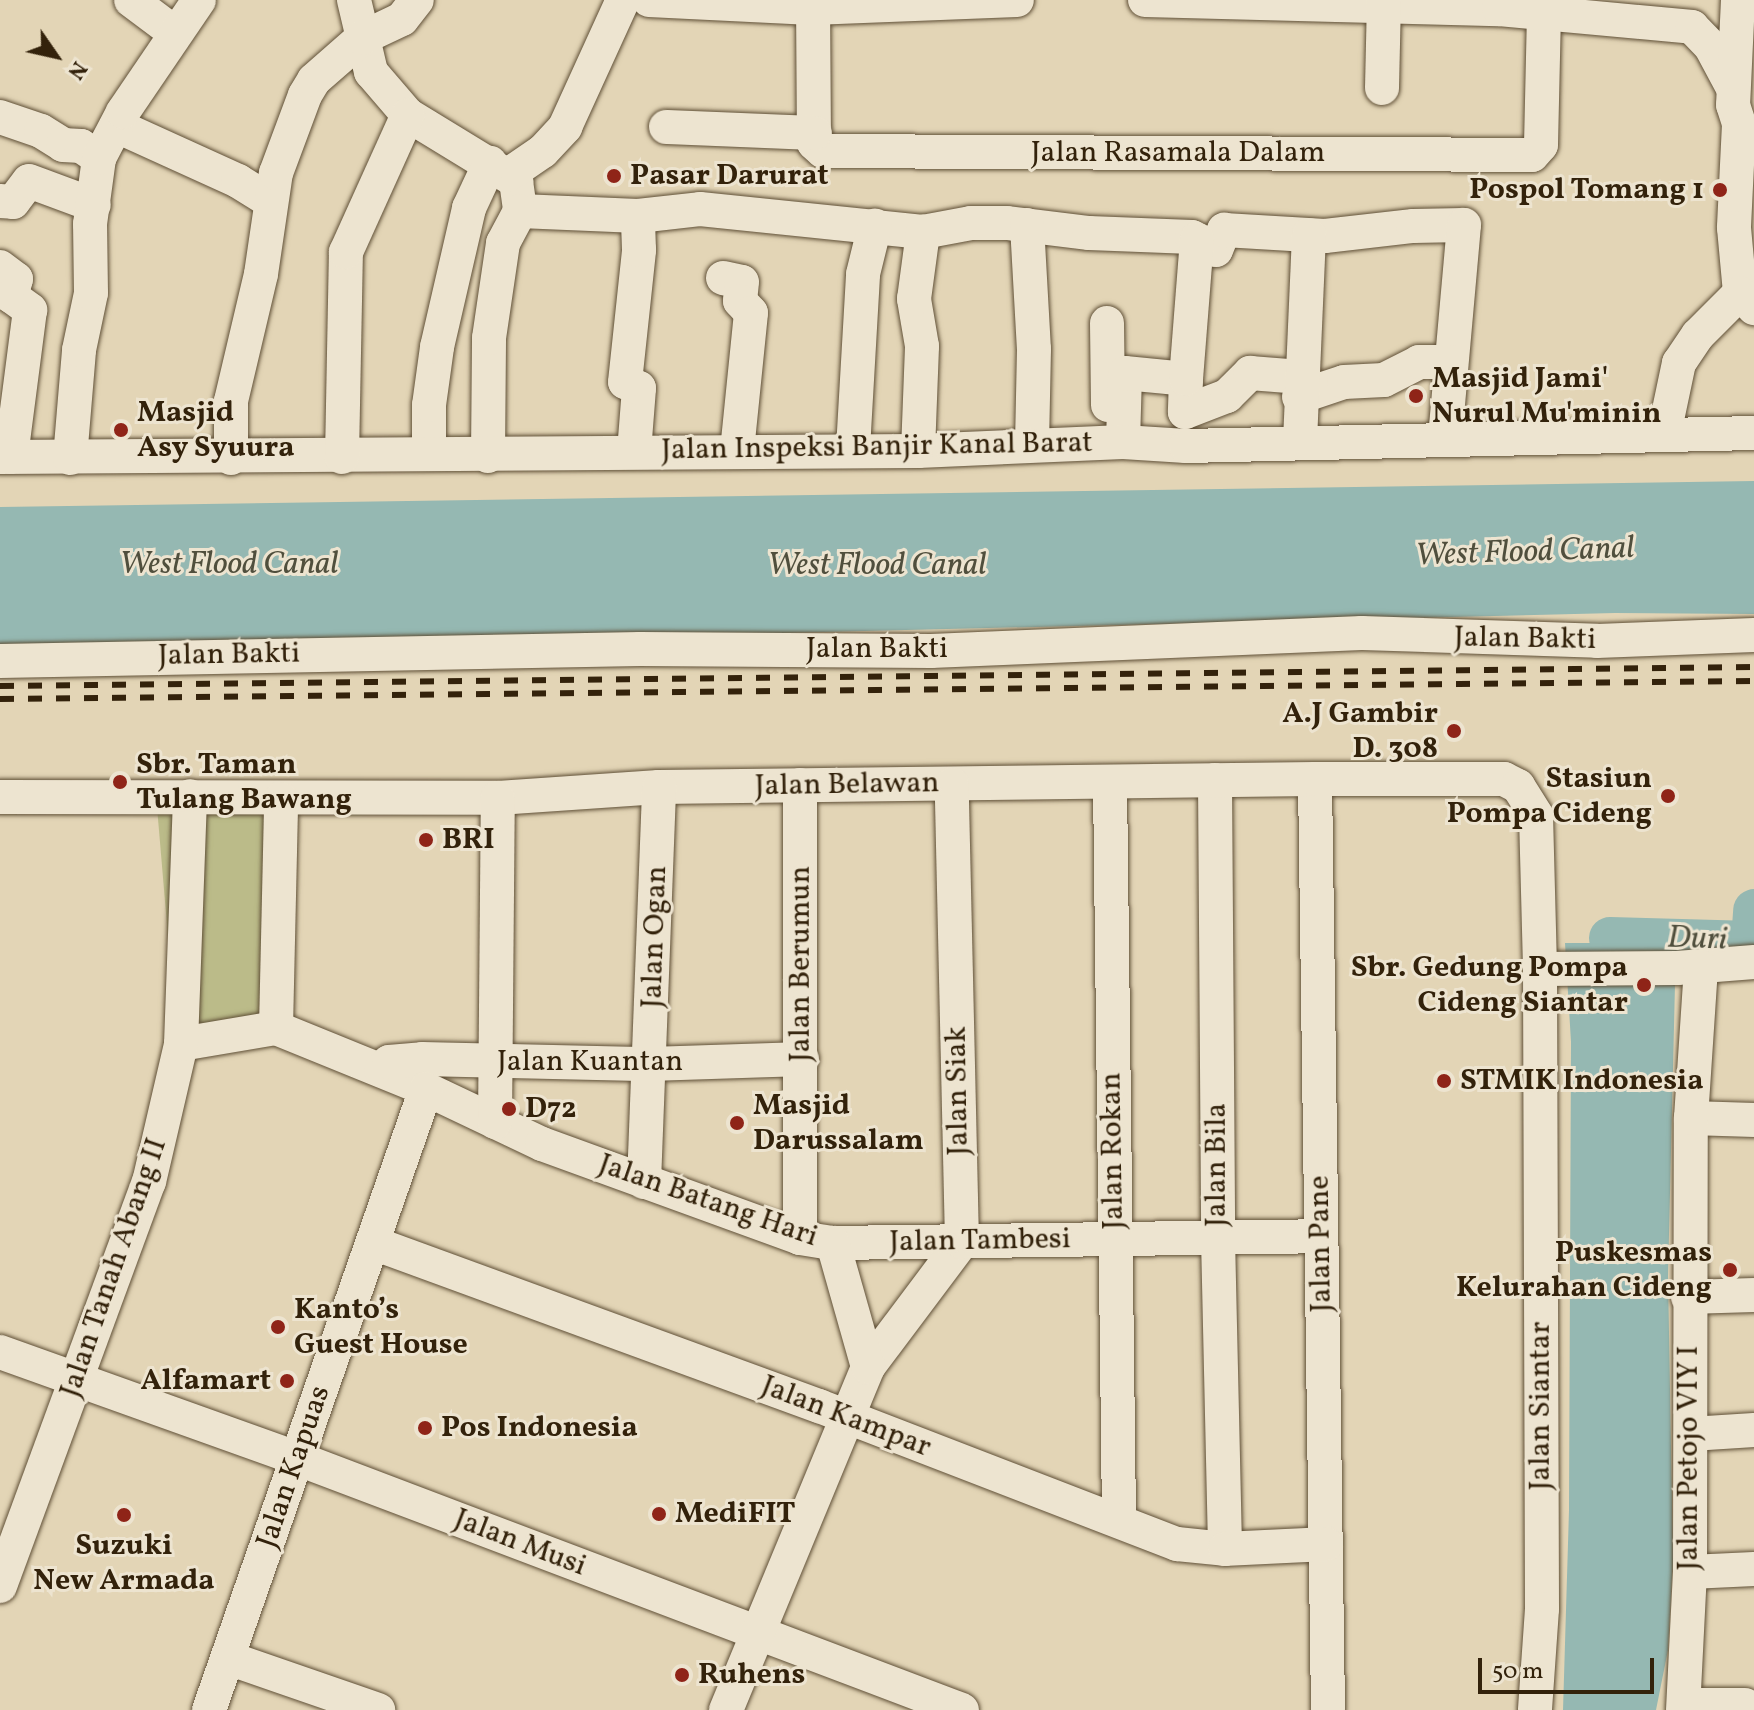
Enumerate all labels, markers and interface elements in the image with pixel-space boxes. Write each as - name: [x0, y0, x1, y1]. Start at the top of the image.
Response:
- north arrow: [16, 16, 96, 96]
- text: N: [59, 54, 94, 85]
- street label: Jalan Rasamala Dalam: [1031, 135, 1325, 171]
- place label: Pasar Darurat: [630, 158, 829, 194]
- marker: Pasar Darurat: [605, 167, 623, 185]
- place label: Pospol Tomang 1: [1469, 172, 1704, 208]
- marker: Pospol Tomang 1: [1711, 181, 1729, 199]
- place label: Masjid Jami' Nurul Mu'minin: [1432, 361, 1662, 432]
- marker: Masjid Jami' Nurul Mu'minin: [1407, 387, 1425, 405]
- place label: Masjid Asy Syuura: [137, 395, 295, 466]
- marker: Masjid Asy Syuura: [112, 421, 130, 439]
- street label: Jalan Inspeksi Banjir Kanal Barat: [661, 425, 1093, 469]
- water label: West Flood Canal: [1415, 530, 1635, 576]
- water label: West Flood Canal: [120, 546, 338, 584]
- water label: West Flood Canal: [768, 547, 986, 585]
- street label: Jalan Bakti: [1454, 620, 1596, 658]
- street label: Jalan Bakti: [806, 631, 948, 667]
- street label: Jalan Bakti: [158, 636, 300, 674]
- place label: A.J Gambir D. 308: [1282, 696, 1438, 766]
- marker: A.J Gambir D. 308: [1445, 722, 1463, 740]
- place label: Sbr. Taman Tulang Bawang: [136, 747, 352, 818]
- place label: Stasiun Pompa Cideng: [1447, 761, 1652, 832]
- street label: Jalan Belawan: [754, 765, 940, 805]
- marker: Sbr. Taman Tulang Bawang: [111, 773, 129, 791]
- marker: Stasiun Pompa Cideng: [1659, 787, 1677, 805]
- place label: BRI: [442, 822, 495, 858]
- marker: BRI: [417, 831, 435, 849]
- street label: Jalan Ogan: [635, 865, 675, 1009]
- street label: Jalan Berumun: [783, 866, 819, 1062]
- water label: Duri: [1667, 920, 1727, 960]
- place label: Sbr. Gedung Pompa Cideng Siantar: [1351, 950, 1628, 1020]
- marker: Sbr. Gedung Pompa Cideng Siantar: [1635, 976, 1653, 994]
- street label: Jalan Siak: [939, 1026, 977, 1156]
- street label: Jalan Kuantan: [497, 1044, 683, 1080]
- place label: STMIK Indonesia: [1460, 1063, 1704, 1099]
- street label: Jalan Rokan: [1094, 1072, 1132, 1230]
- marker: STMIK Indonesia: [1435, 1072, 1453, 1090]
- place label: Masjid Darussalam: [753, 1088, 924, 1158]
- place label: D72: [525, 1091, 577, 1127]
- marker: D72: [500, 1100, 518, 1118]
- street label: Jalan Bila: [1199, 1103, 1235, 1227]
- marker: Masjid Darussalam: [728, 1114, 746, 1132]
- street label: Jalan Tanah Abang II: [53, 1133, 175, 1403]
- street label: Jalan Batang Hari: [594, 1147, 822, 1255]
- street label: Jalan Pane: [1302, 1175, 1340, 1313]
- street label: Jalan Tambesi: [889, 1221, 1071, 1261]
- place label: Puskesmas Kelurahan Cideng: [1456, 1235, 1712, 1306]
- marker: Puskesmas Kelurahan Cideng: [1719, 1259, 1741, 1281]
- place label: Kanto’s Guest House: [294, 1292, 468, 1362]
- marker: Kanto’s Guest House: [269, 1318, 287, 1336]
- street label: Jalan Siantar: [1523, 1321, 1559, 1491]
- street label: Jalan Petojo VIY I: [1671, 1344, 1707, 1572]
- place label: Alfamart: [140, 1363, 271, 1399]
- street label: Jalan Kampar: [756, 1368, 936, 1466]
- marker: Alfamart: [278, 1372, 296, 1390]
- street label: Jalan Kapuas: [249, 1381, 339, 1553]
- place label: Pos Indonesia: [441, 1410, 638, 1446]
- marker: Pos Indonesia: [416, 1419, 434, 1437]
- place label: MediFIT: [675, 1496, 796, 1532]
- street label: Jalan Musi: [449, 1501, 591, 1585]
- marker: MediFIT: [650, 1505, 668, 1523]
- marker: Suzuki New Armada: [115, 1506, 133, 1524]
- place label: Suzuki New Armada: [33, 1528, 215, 1598]
- scale bar: [1482, 1642, 1658, 1692]
- text: 50 m: [1492, 1655, 1544, 1689]
- place label: Ruhens: [698, 1657, 805, 1693]
- marker: Ruhens: [673, 1666, 691, 1684]

